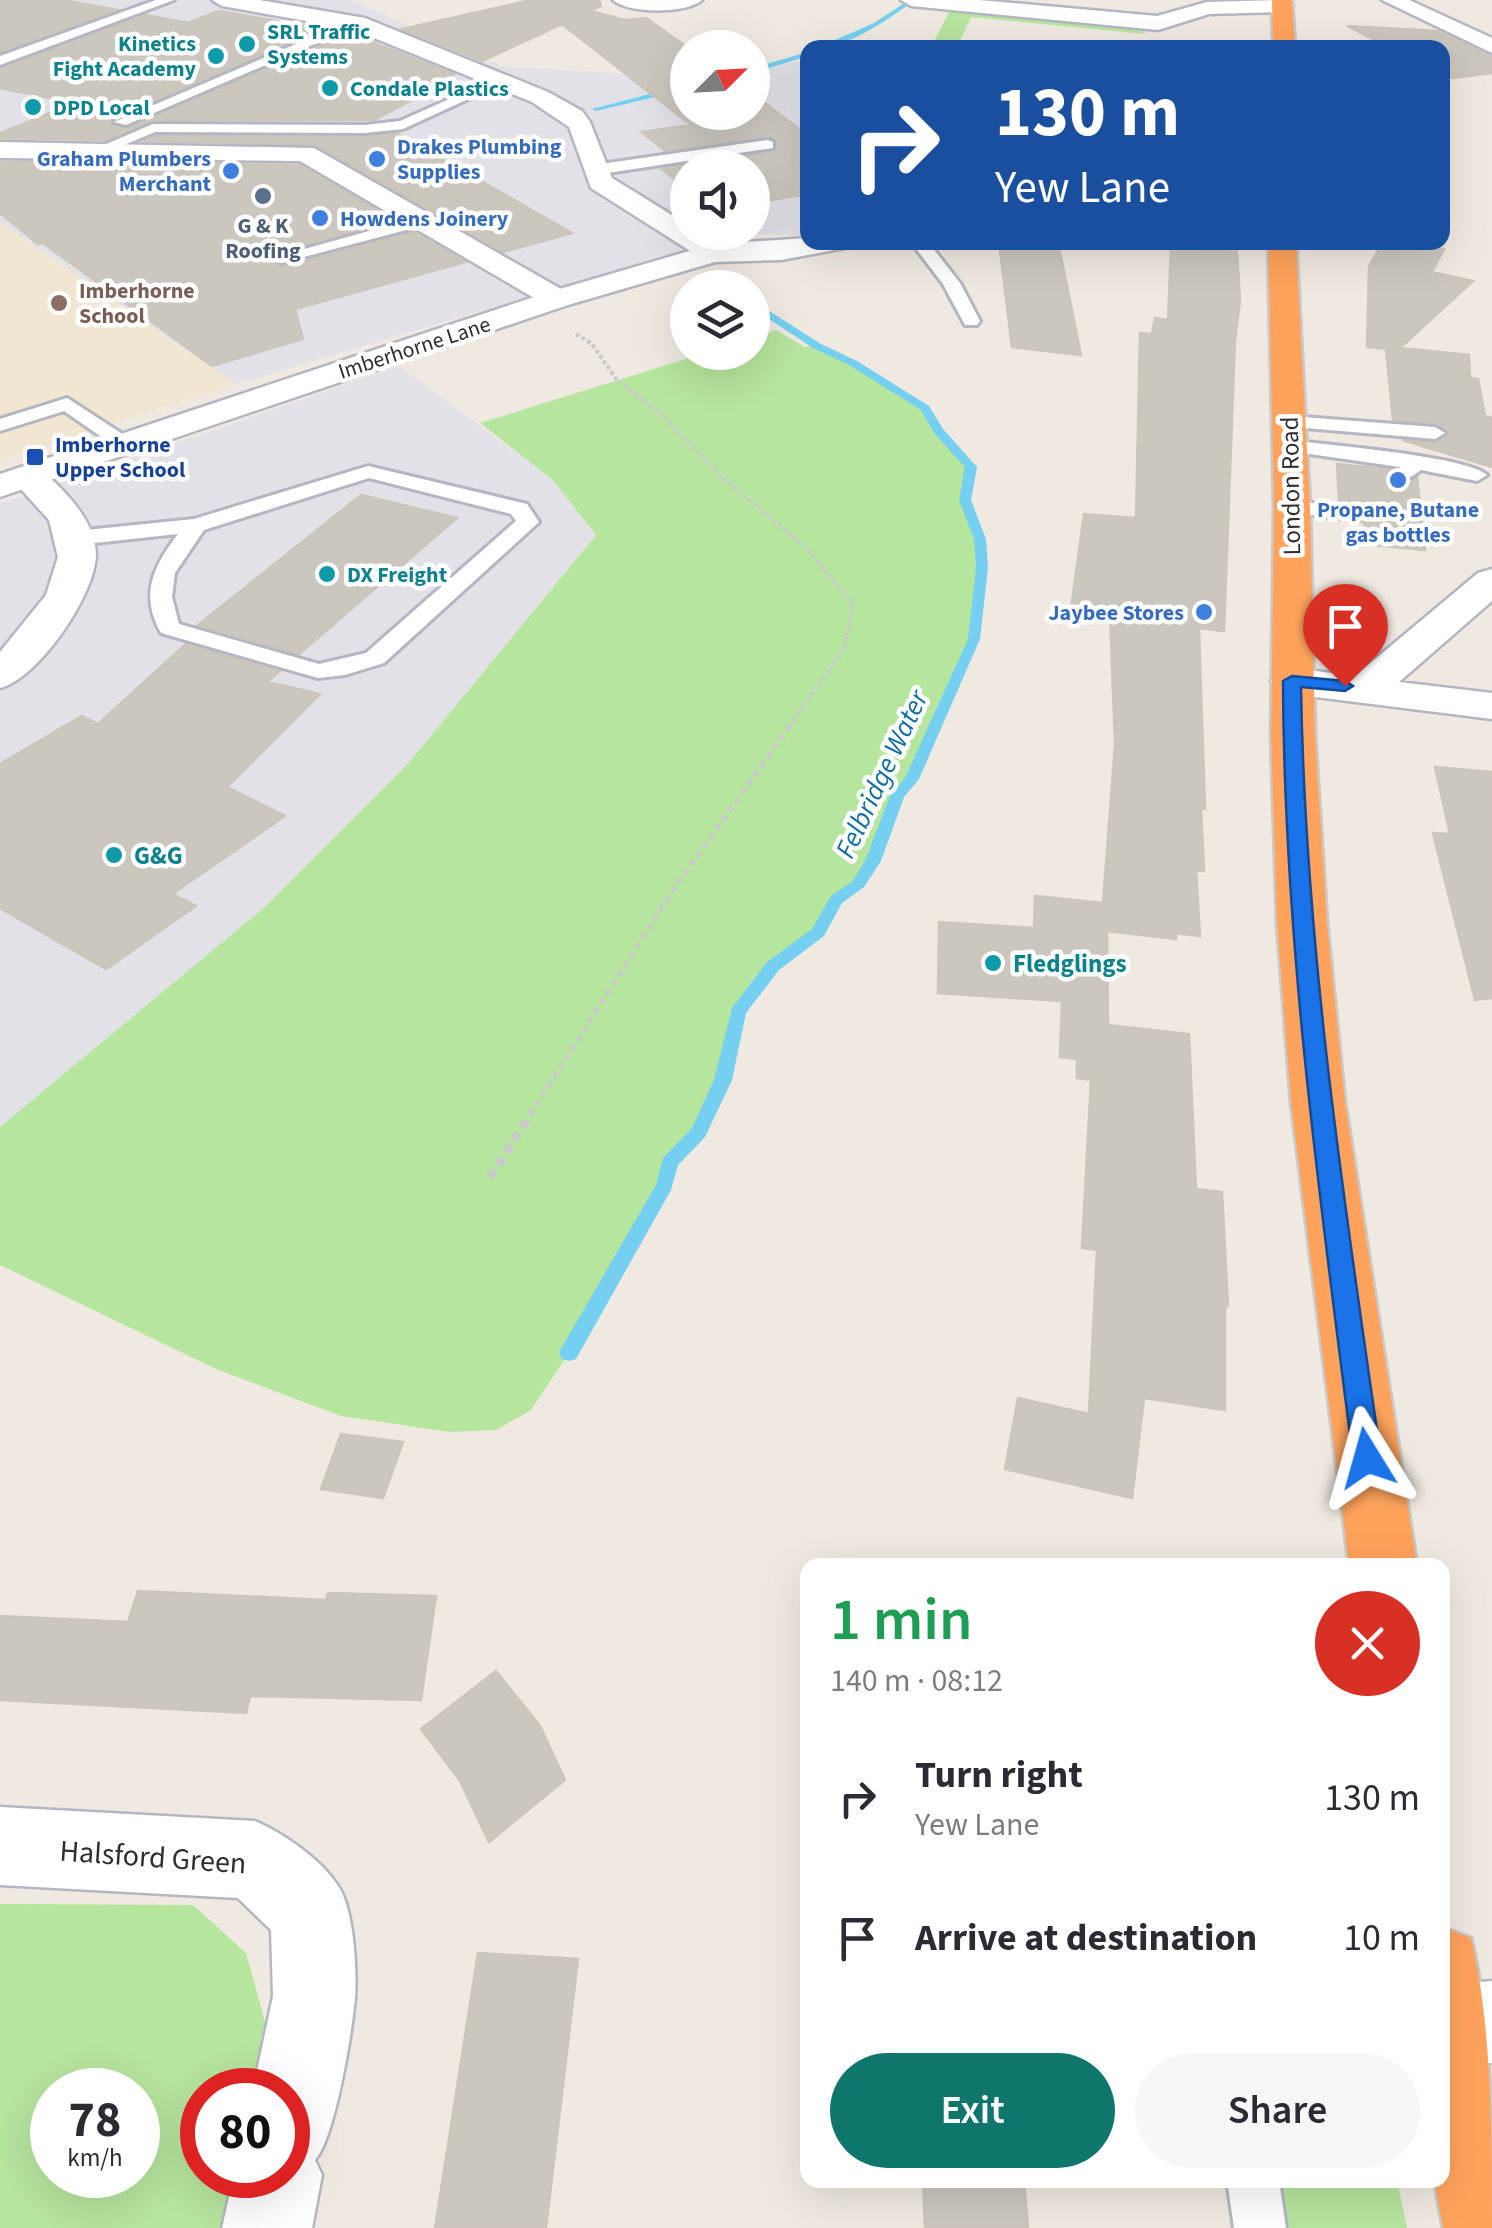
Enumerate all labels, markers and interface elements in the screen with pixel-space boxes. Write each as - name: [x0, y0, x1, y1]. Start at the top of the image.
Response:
- place label: SRL Traffic Systems: [267, 16, 370, 73]
- place label: Kinetics Fight Academy: [53, 28, 197, 85]
- north arrow: [670, 30, 770, 130]
- map controls: [670, 30, 770, 370]
- marker: SRL Traffic Systems: [236, 33, 258, 55]
- marker: Kinetics Fight Academy: [205, 45, 227, 67]
- text: 130 m: [995, 63, 1180, 163]
- place label: Condale Plastics: [350, 73, 509, 105]
- marker: Condale Plastics: [319, 77, 341, 99]
- icon: right: [830, 80, 960, 210]
- place label: DPD Local: [53, 92, 150, 124]
- marker: DPD Local: [22, 96, 44, 118]
- place label: Drakes Plumbing Supplies: [397, 131, 562, 188]
- place label: Graham Plumbers Merchant: [37, 143, 212, 200]
- marker: Drakes Plumbing Supplies: [366, 148, 388, 170]
- button: sound: [670, 150, 770, 250]
- text: Yew Lane: [995, 156, 1170, 220]
- marker: Graham Plumbers Merchant: [220, 160, 242, 182]
- marker: G & K Roofing: [252, 185, 274, 207]
- place label: Howdens Joinery: [340, 203, 509, 235]
- marker: Howdens Joinery: [309, 207, 331, 229]
- place label: G & K Roofing: [225, 210, 301, 267]
- button: layers: [670, 270, 770, 370]
- place label: Imberhorne School: [79, 275, 195, 332]
- marker: Imberhorne School: [48, 292, 70, 314]
- street label: Imberhorne Lane: [334, 308, 495, 388]
- street label: London Road: [1272, 416, 1310, 556]
- place label: Imberhorne Upper School: [55, 429, 186, 486]
- marker: Imberhorne Upper School: [24, 446, 46, 468]
- marker: Propane, Butane gas bottles: [1387, 469, 1409, 491]
- place label: Propane, Butane gas bottles: [1317, 494, 1479, 551]
- place label: DX Freight: [347, 559, 448, 591]
- marker: DX Freight: [316, 563, 338, 585]
- pin: [1303, 584, 1388, 687]
- place label: Jaybee Stores: [1048, 597, 1184, 629]
- icon: arrive: [1318, 599, 1373, 654]
- marker: Jaybee Stores: [1193, 601, 1215, 623]
- water label: Felbridge Water: [825, 683, 939, 865]
- place label: G&G: [134, 838, 183, 874]
- marker: G&G: [103, 844, 125, 866]
- place label: Fledglings: [1013, 946, 1127, 982]
- marker: Fledglings: [982, 952, 1004, 974]
- position arrow: [1315, 1406, 1419, 1510]
- text: 1 min: [830, 1578, 973, 1663]
- button: close: [1315, 1591, 1420, 1696]
- text: 140 m · 08:12: [830, 1658, 1003, 1704]
- text: Turn right: [915, 1748, 1083, 1802]
- icon: right: [830, 1771, 885, 1826]
- text: 130 m: [1324, 1771, 1420, 1825]
- text: Yew Lane: [915, 1802, 1039, 1848]
- street label: Halsford Green: [58, 1830, 248, 1885]
- icon: arrive: [830, 1911, 885, 1966]
- text: Arrive at destination: [915, 1911, 1257, 1965]
- text: 10 m: [1343, 1911, 1420, 1965]
- button: Exit: [830, 2053, 1115, 2168]
- button: Share: [1135, 2053, 1420, 2168]
- speed limit sign: 80: [180, 2068, 310, 2198]
- text: 78: [69, 2085, 121, 2156]
- text: km/h: [67, 2140, 123, 2176]

